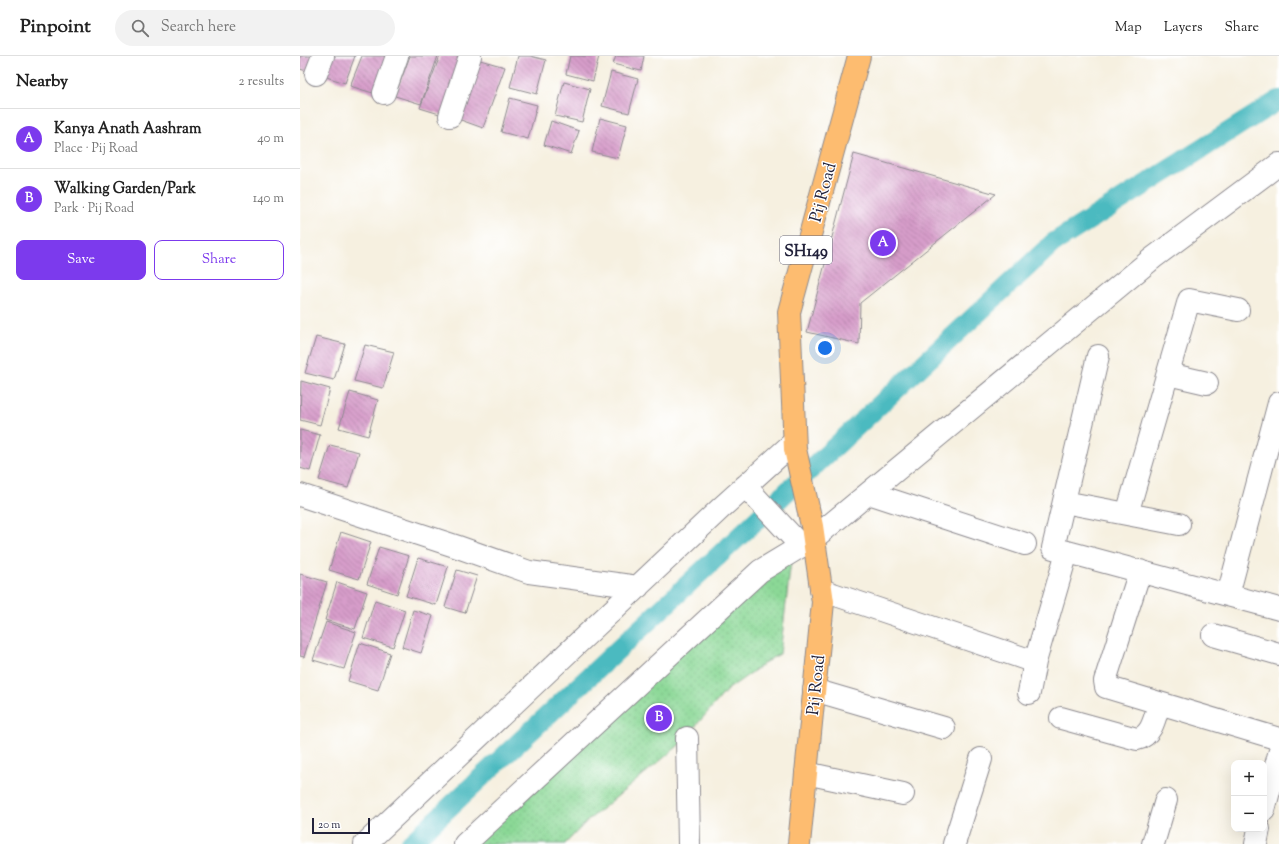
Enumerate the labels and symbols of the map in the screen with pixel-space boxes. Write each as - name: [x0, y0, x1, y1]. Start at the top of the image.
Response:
- street label: Pij Road: [804, 160, 843, 225]
- pin: A: [870, 228, 896, 258]
- road number: SH149: [780, 236, 832, 264]
- your location: [815, 338, 835, 358]
- street label: Pij Road: [802, 653, 832, 717]
- pin: B: [646, 703, 672, 733]
- scale bar: [312, 816, 370, 835]

